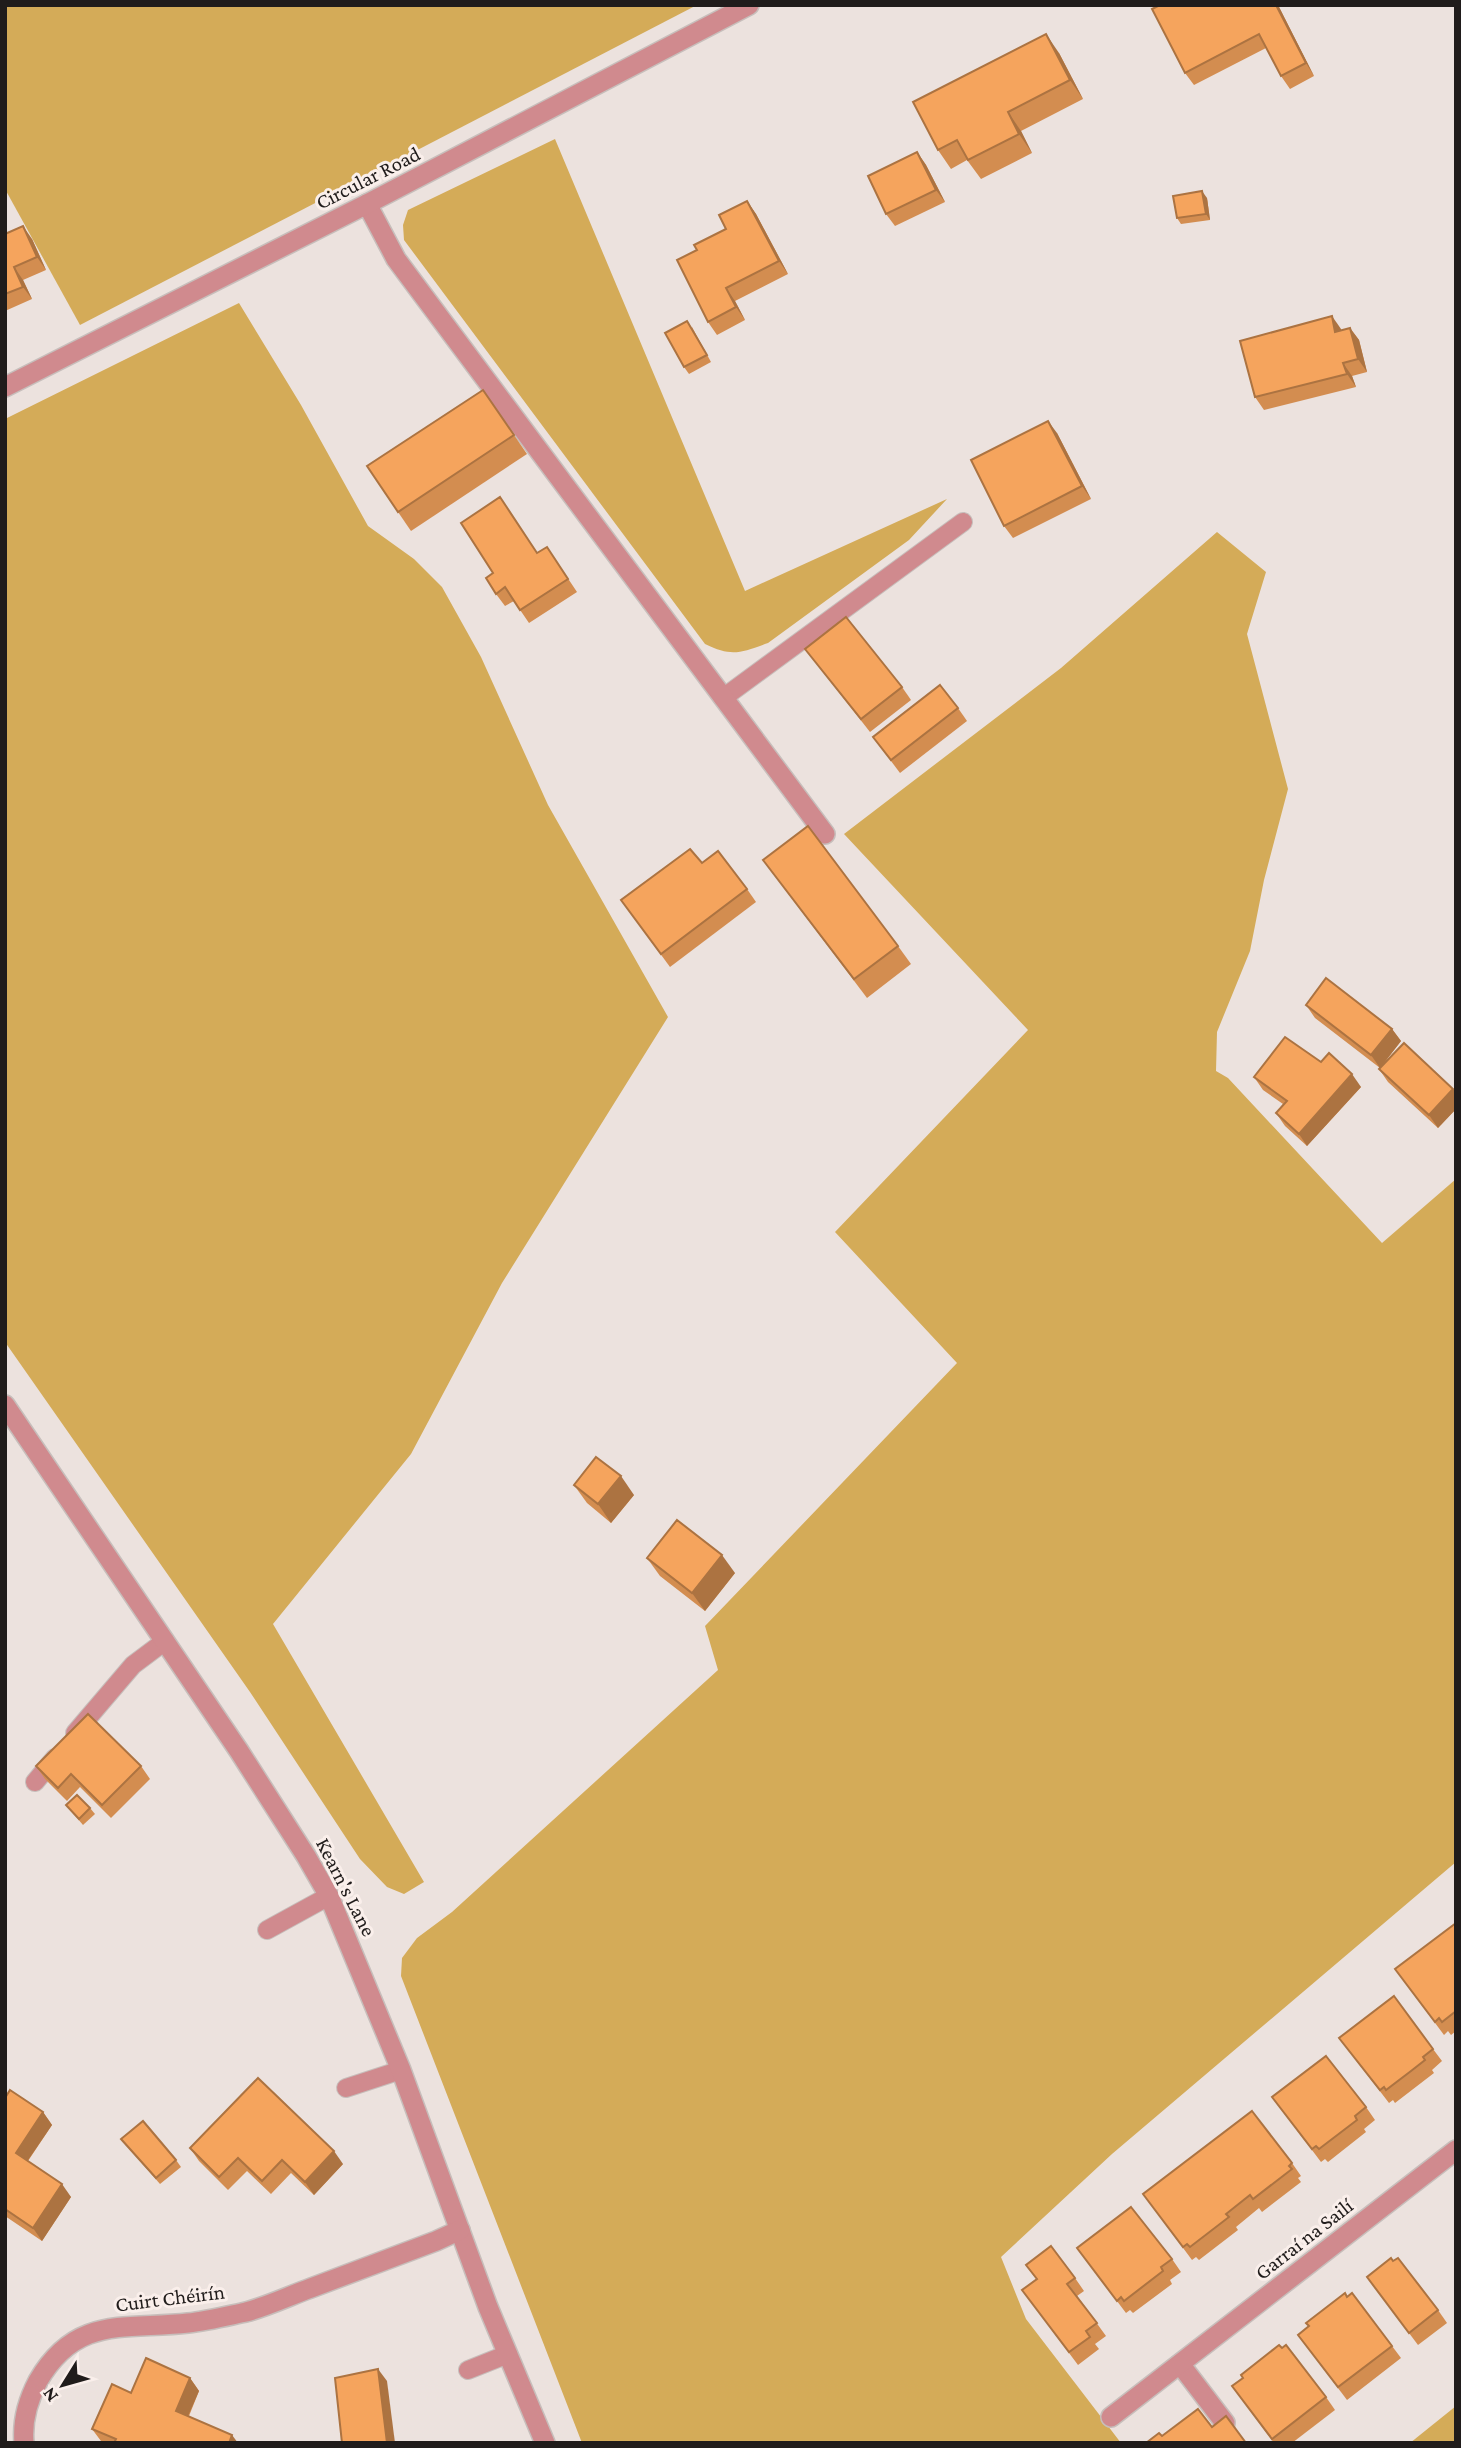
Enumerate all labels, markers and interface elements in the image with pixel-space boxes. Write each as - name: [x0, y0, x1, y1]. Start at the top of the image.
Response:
- street label: Circular Road: [312, 141, 424, 215]
- street label: Kearn's Lane: [311, 1834, 381, 1940]
- street label: Garraí na Sailí: [1250, 2192, 1359, 2285]
- street label: Cuirt Chéirín: [114, 2279, 226, 2317]
- north arrow: [28, 2350, 98, 2420]
- text: N: [38, 2383, 62, 2406]

